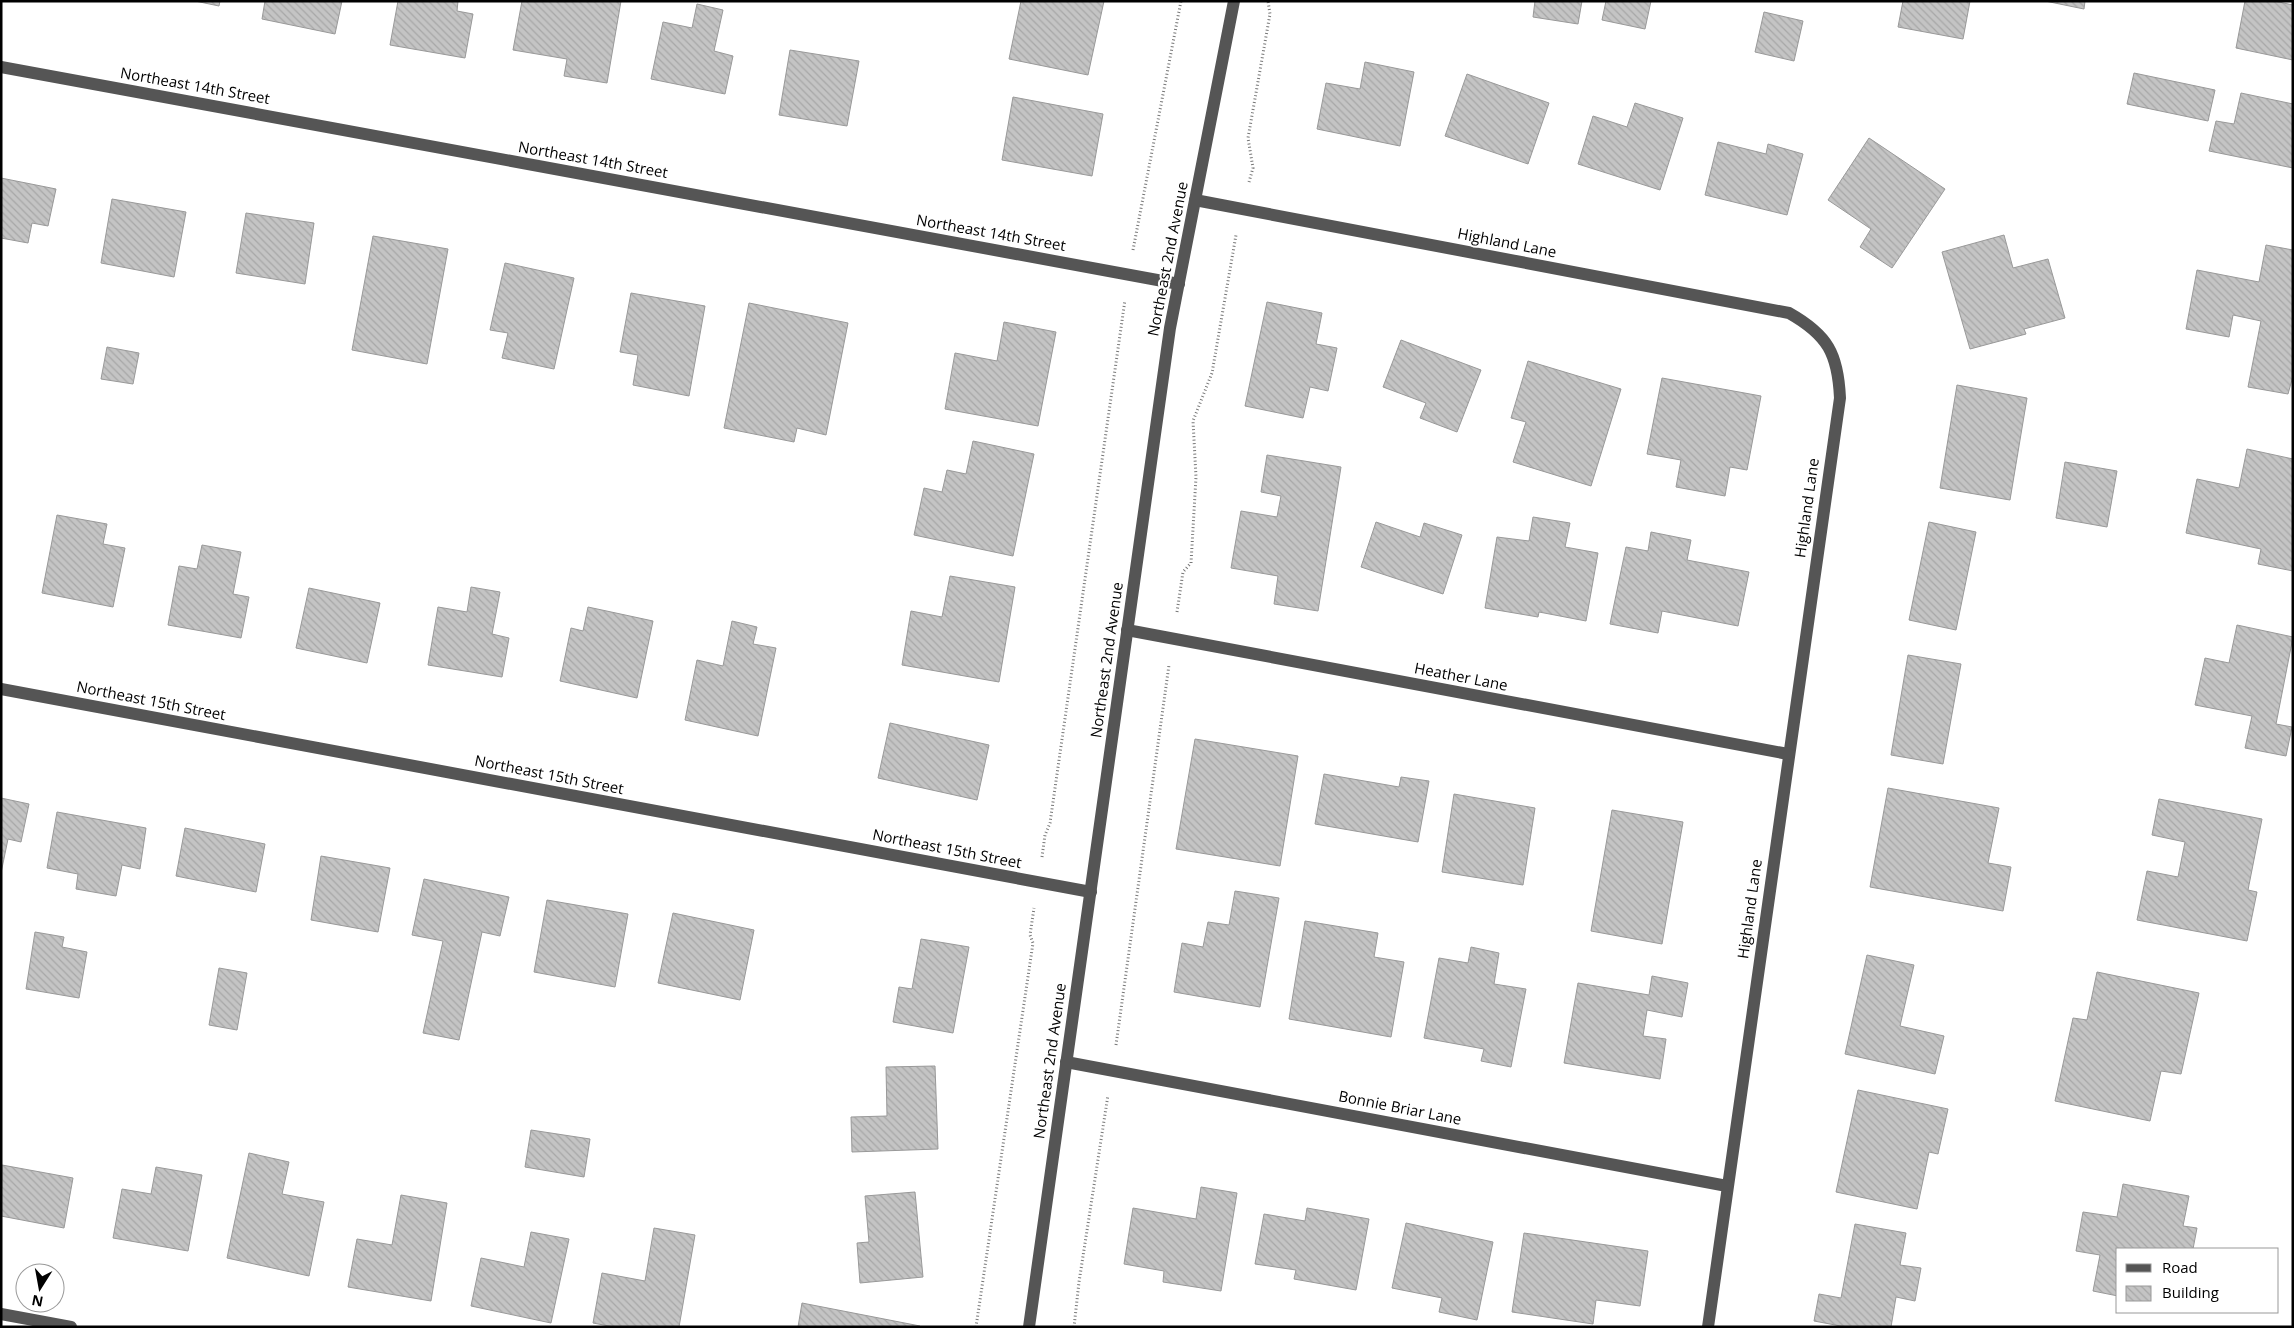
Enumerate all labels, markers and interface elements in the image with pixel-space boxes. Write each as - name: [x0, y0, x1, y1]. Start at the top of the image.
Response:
- street label: Northeast 14th Street: [119, 62, 272, 108]
- street label: Northeast 14th Street: [517, 136, 670, 182]
- street label: Northeast 2nd Avenue: [1142, 180, 1192, 338]
- street label: Northeast 14th Street: [915, 209, 1068, 255]
- street label: Highland Lane: [1456, 223, 1558, 261]
- street label: Highland Lane: [1789, 457, 1823, 559]
- street label: Northeast 2nd Avenue: [1085, 581, 1127, 739]
- street label: Heather Lane: [1413, 657, 1510, 695]
- street label: Northeast 15th Street: [75, 676, 228, 724]
- street label: Northeast 15th Street: [473, 750, 626, 798]
- street label: Northeast 15th Street: [871, 824, 1024, 872]
- street label: Highland Lane: [1732, 858, 1766, 960]
- street label: Northeast 2nd Avenue: [1028, 982, 1070, 1140]
- street label: Bonnie Briar Lane: [1337, 1085, 1463, 1129]
- legend: [2116, 1248, 2279, 1313]
- text: Road: [2162, 1257, 2198, 1277]
- north arrow: [15, 1263, 65, 1313]
- text: Building: [2162, 1282, 2219, 1302]
- text: N: [30, 1291, 45, 1312]

